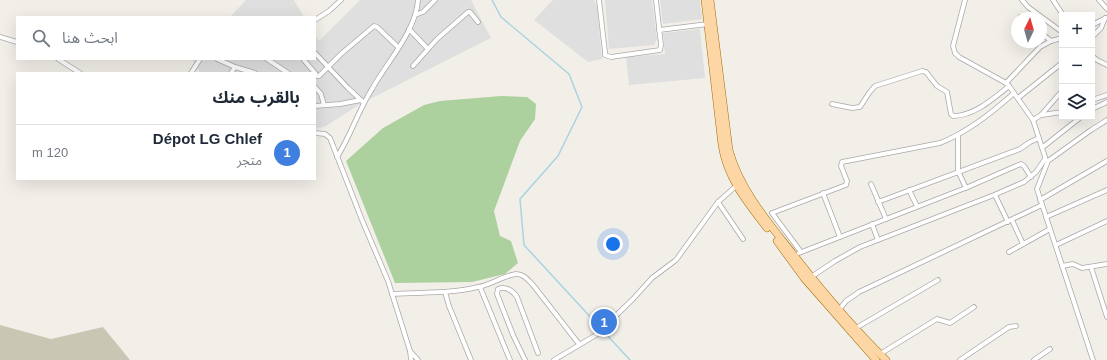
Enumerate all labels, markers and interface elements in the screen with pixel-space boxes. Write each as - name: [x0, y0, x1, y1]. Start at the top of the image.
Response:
- north arrow: [1011, 12, 1047, 48]
- map controls: [1059, 12, 1095, 120]
- button: +: [1059, 12, 1095, 48]
- search box: [16, 16, 316, 60]
- icon: search: [30, 27, 52, 49]
- text: ابحث هنا: [62, 29, 118, 46]
- button: −: [1059, 48, 1095, 84]
- button: layers: [1059, 84, 1095, 120]
- text: بالقرب منك: [212, 88, 300, 107]
- text: Dépot LG Chlef: [153, 130, 262, 147]
- text: 120 m: [32, 145, 68, 160]
- text: 1: [283, 145, 291, 160]
- text: متجر: [237, 153, 262, 168]
- your location: [603, 234, 623, 254]
- pin: 1: [591, 307, 617, 337]

